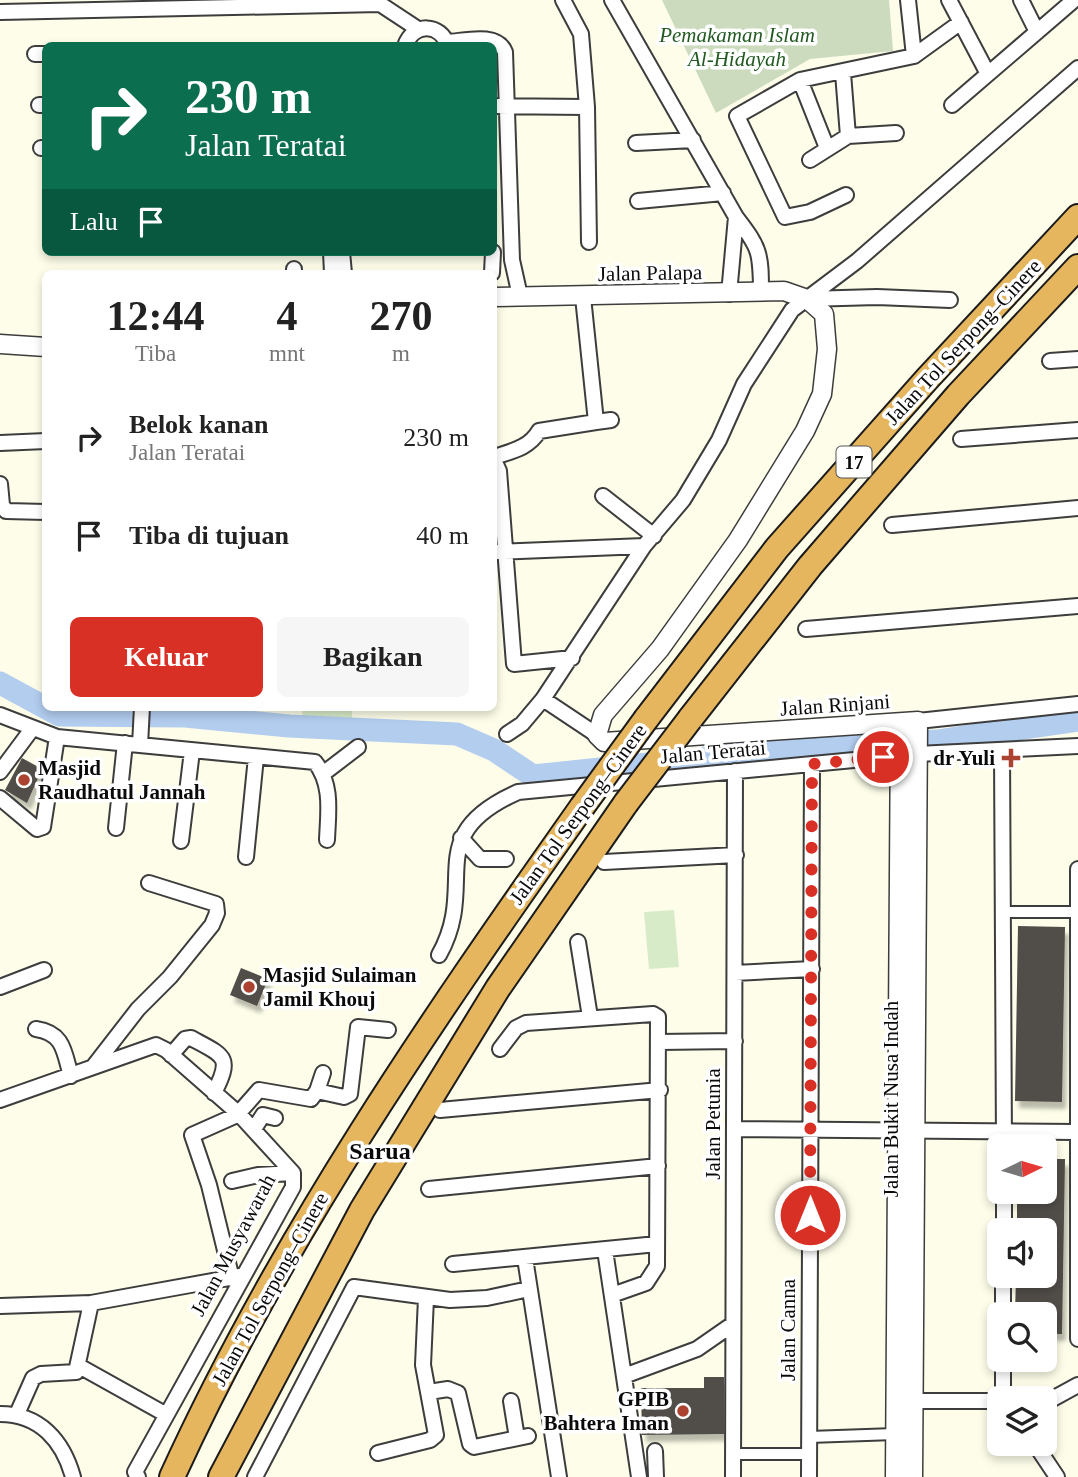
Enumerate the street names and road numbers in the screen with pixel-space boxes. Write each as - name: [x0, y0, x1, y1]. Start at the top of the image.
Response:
- street label: Jalan Tol Serpong–Cinere: [880, 254, 1046, 430]
- street label: Jalan Palapa: [598, 260, 703, 286]
- road number: 17: [836, 446, 872, 477]
- street label: Jalan Rinjani: [779, 689, 891, 721]
- street label: Jalan Tol Serpong–Cinere: [504, 719, 652, 909]
- street label: Jalan Teratai: [659, 735, 767, 769]
- street label: Jalan Bukit Nusa Indah: [879, 1000, 903, 1197]
- street label: Jalan Petunia: [701, 1068, 725, 1180]
- street label: Jalan Musyawarah: [186, 1170, 281, 1320]
- street label: Jalan Tol Serpong–Cinere: [207, 1188, 333, 1390]
- street label: Jalan Canna: [776, 1278, 800, 1381]

